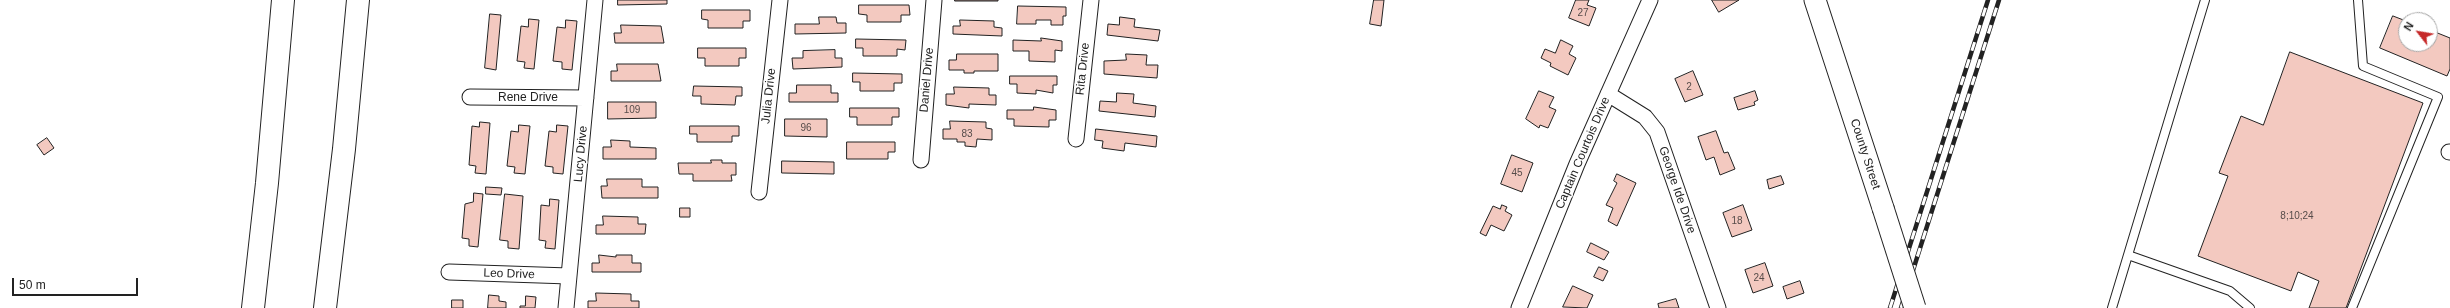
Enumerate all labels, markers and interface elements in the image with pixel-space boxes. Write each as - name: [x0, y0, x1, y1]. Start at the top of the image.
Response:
- house number: 27: [1577, 7, 1589, 19]
- north arrow: [2398, 12, 2438, 52]
- text: N: [2401, 20, 2416, 33]
- street label: Rita Drive: [1073, 42, 1093, 96]
- street label: Daniel Drive: [917, 47, 937, 113]
- street label: Julia Drive: [759, 67, 779, 125]
- house number: 2: [1686, 81, 1692, 93]
- street label: Rene Drive: [498, 91, 558, 105]
- street label: Captain Courtois Drive: [1553, 95, 1613, 211]
- house number: 109: [624, 104, 640, 116]
- street label: County Street: [1847, 117, 1883, 191]
- house number: 96: [800, 122, 812, 134]
- street label: Lucy Drive: [571, 125, 591, 183]
- house number: 83: [961, 128, 973, 140]
- street label: George Ide Drive: [1655, 144, 1699, 236]
- house number: 45: [1511, 167, 1523, 179]
- house number: 8;10;24: [2280, 210, 2314, 222]
- house number: 18: [1731, 215, 1743, 227]
- street label: Leo Drive: [483, 266, 535, 282]
- scale bar: [14, 270, 140, 296]
- house number: 24: [1753, 272, 1765, 284]
- text: 50 m: [19, 278, 46, 292]

